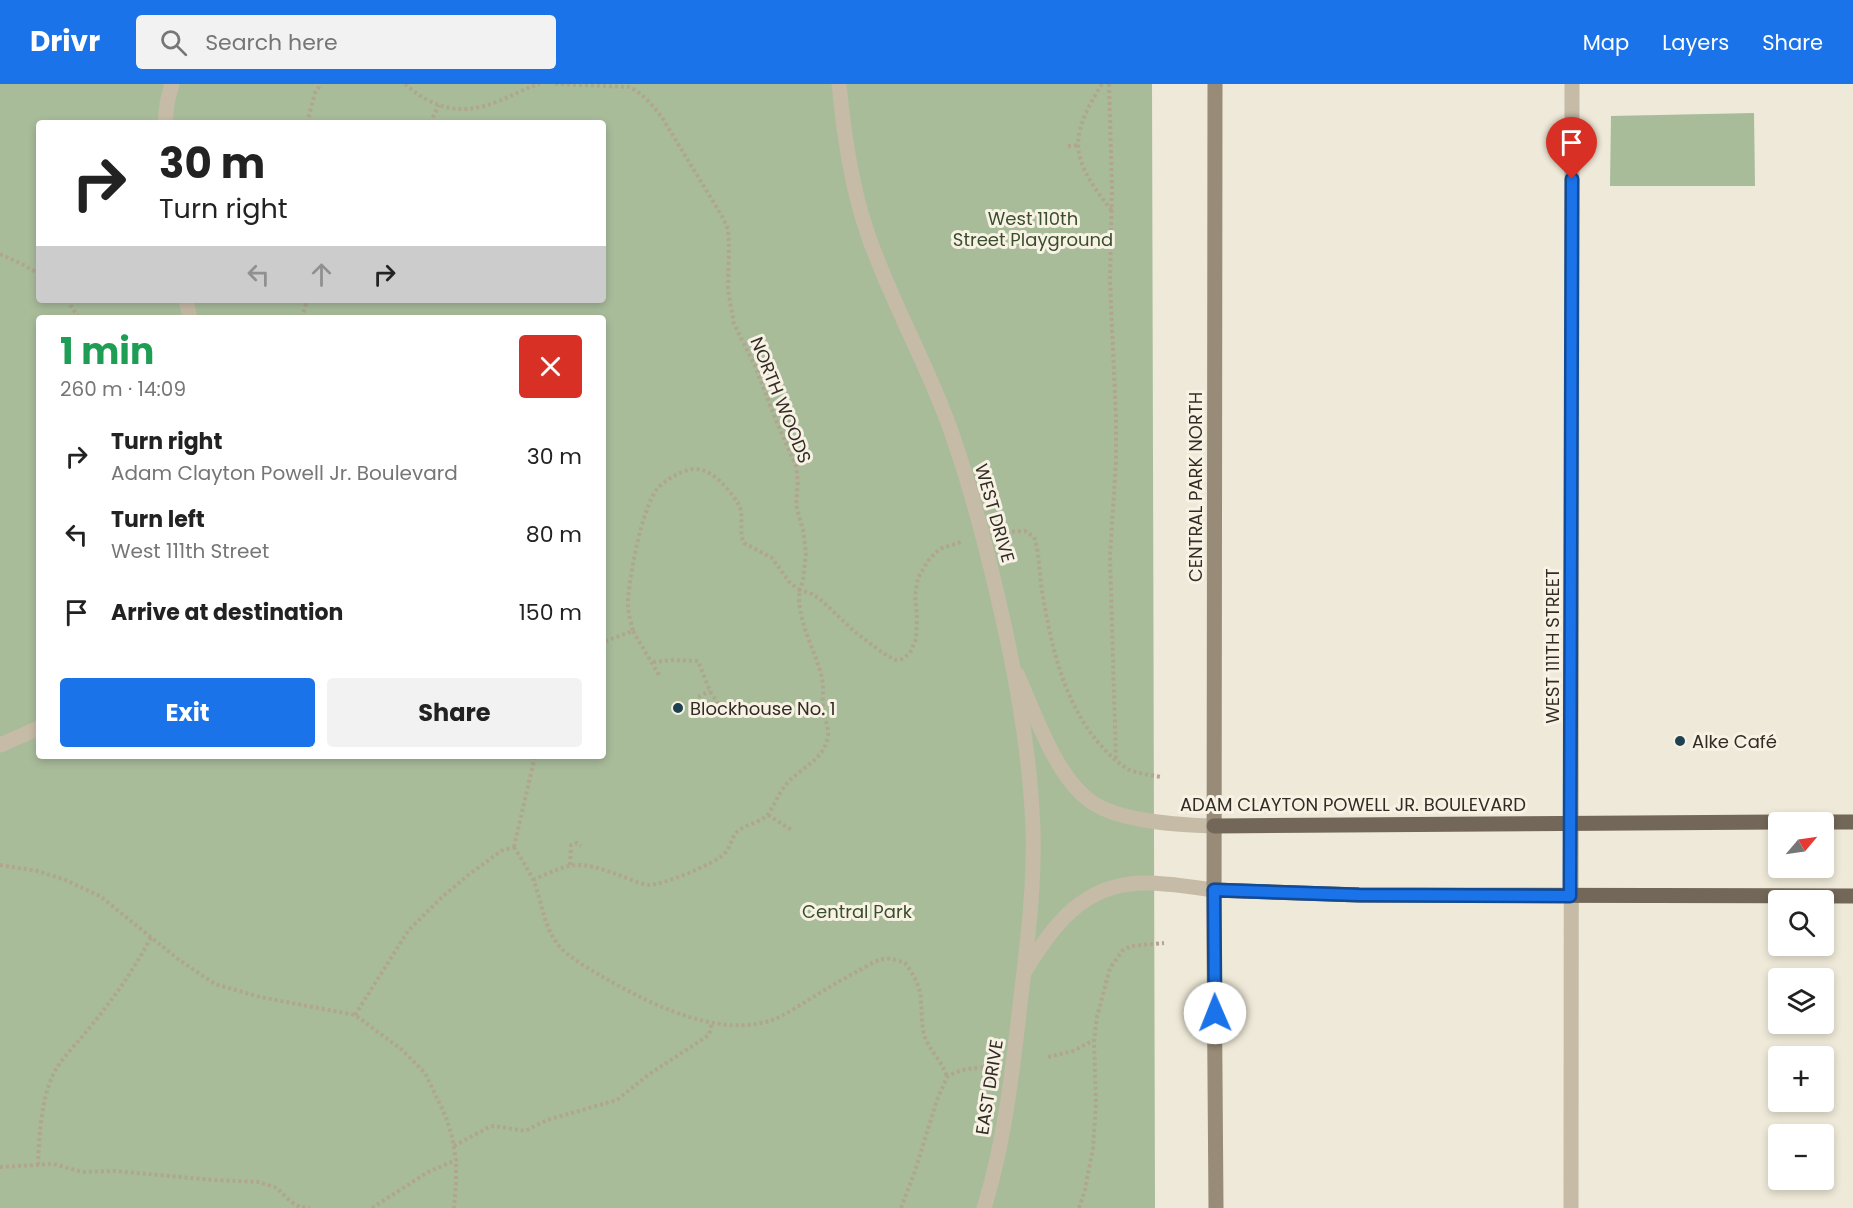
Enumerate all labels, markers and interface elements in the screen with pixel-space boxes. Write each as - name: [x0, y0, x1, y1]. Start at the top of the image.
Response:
- search box: [136, 15, 556, 69]
- text: Drivr: [30, 22, 100, 61]
- icon: search: [157, 26, 190, 59]
- text: Search here: [205, 27, 338, 58]
- text: Map: [1583, 28, 1629, 57]
- text: Layers: [1662, 28, 1729, 57]
- text: Share: [1762, 28, 1823, 57]
- pin: [1546, 117, 1597, 179]
- icon: arrive: [1555, 126, 1588, 159]
- text: 30 m: [159, 134, 265, 193]
- icon: right: [60, 144, 138, 222]
- text: Turn right: [159, 190, 288, 227]
- park label: West 110th Street Playground: [953, 206, 1113, 252]
- icon: left: [242, 258, 275, 291]
- icon: ahead: [305, 258, 338, 291]
- icon: right: [368, 258, 401, 291]
- text: 1 min: [60, 326, 154, 377]
- street label: NORTH WOODS: [744, 333, 818, 467]
- button: close: [519, 335, 582, 398]
- text: 260 m · 14:09: [60, 375, 186, 403]
- street label: CENTRAL PARK NORTH: [1183, 392, 1208, 582]
- text: Turn right: [111, 426, 222, 457]
- icon: right: [60, 440, 93, 473]
- text: 30 m: [527, 441, 582, 472]
- text: Adam Clayton Powell Jr. Boulevard: [111, 459, 458, 487]
- street label: WEST DRIVE: [969, 461, 1021, 565]
- text: Turn left: [111, 504, 205, 535]
- icon: left: [60, 518, 93, 551]
- text: 80 m: [526, 519, 582, 550]
- text: West 111th Street: [111, 537, 269, 565]
- street label: WEST 111TH STREET: [1540, 568, 1565, 724]
- icon: arrive: [60, 596, 93, 629]
- text: Arrive at destination: [111, 597, 343, 628]
- text: 150 m: [519, 597, 582, 628]
- button: Exit: [60, 678, 315, 747]
- button: Share: [327, 678, 582, 747]
- place label: Blockhouse No. 1: [690, 696, 836, 721]
- marker: Blockhouse No. 1: [671, 701, 685, 715]
- place label: Alke Café: [1692, 729, 1777, 754]
- marker: Alke Café: [1673, 734, 1687, 748]
- street label: ADAM CLAYTON POWELL JR. BOULEVARD: [1180, 792, 1526, 817]
- north arrow: [1768, 812, 1834, 878]
- map controls: [1768, 812, 1834, 1190]
- button: search: [1768, 890, 1834, 956]
- park label: Central Park: [802, 899, 913, 924]
- button: layers: [1768, 968, 1834, 1034]
- position arrow: [1183, 981, 1247, 1045]
- street label: EAST DRIVE: [969, 1038, 1009, 1136]
- button: +: [1768, 1046, 1834, 1112]
- button: −: [1768, 1124, 1834, 1190]

